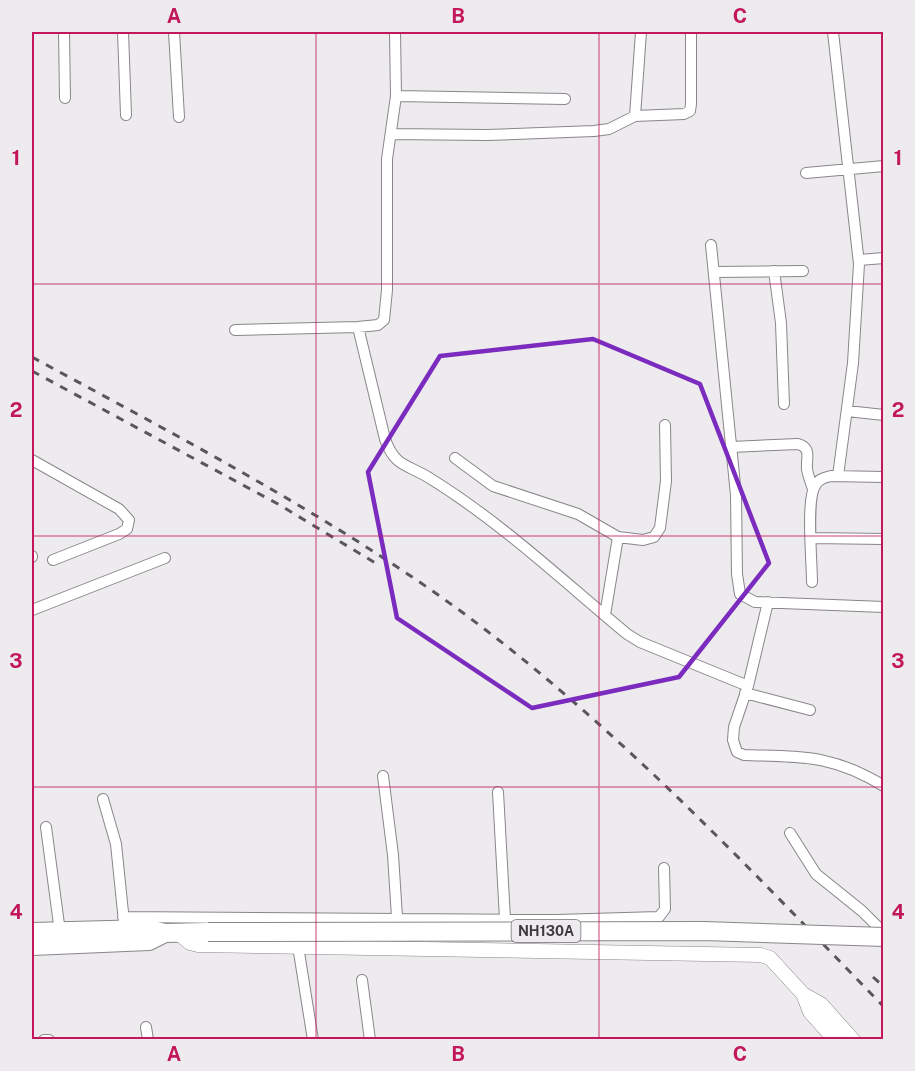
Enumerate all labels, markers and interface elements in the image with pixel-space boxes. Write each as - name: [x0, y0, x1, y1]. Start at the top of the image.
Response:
- text: A: [167, 4, 181, 28]
- text: B: [451, 4, 465, 28]
- text: C: [733, 4, 747, 28]
- text: 1: [12, 146, 20, 170]
- text: 1: [894, 146, 902, 170]
- text: 2: [10, 398, 22, 422]
- text: 2: [892, 398, 904, 422]
- text: 3: [9, 649, 23, 673]
- text: 3: [891, 649, 905, 673]
- text: 4: [9, 900, 23, 924]
- text: 4: [891, 900, 905, 924]
- road number: NH130A: [512, 920, 580, 942]
- text: A: [167, 1042, 181, 1066]
- text: B: [451, 1042, 465, 1066]
- text: C: [733, 1042, 747, 1066]

